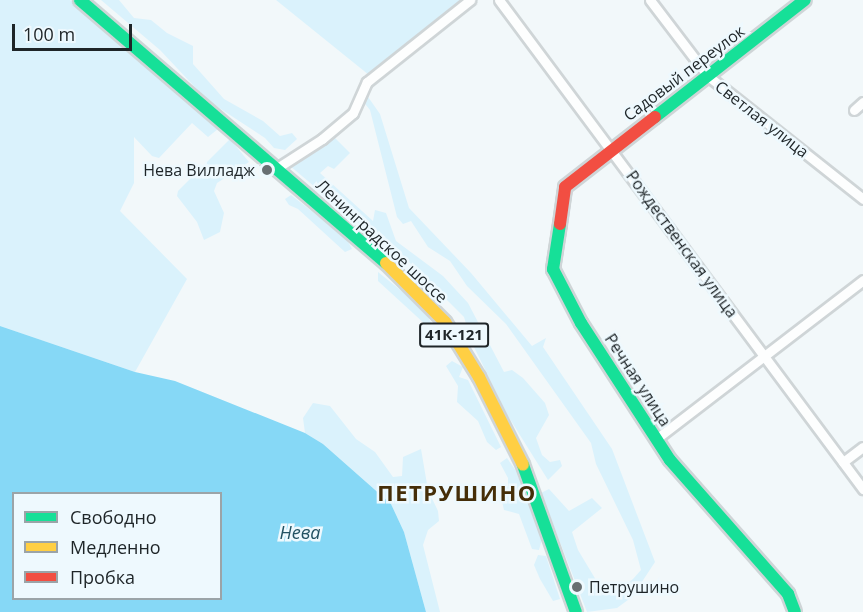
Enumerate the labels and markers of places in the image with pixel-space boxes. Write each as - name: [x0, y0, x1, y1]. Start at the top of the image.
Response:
- place label: Нева Вилладж: [143, 160, 255, 180]
- marker: Нева Вилладж: [260, 163, 274, 177]
- place label: Петрушино: [589, 577, 679, 597]
- marker: Петрушино: [570, 580, 584, 594]

